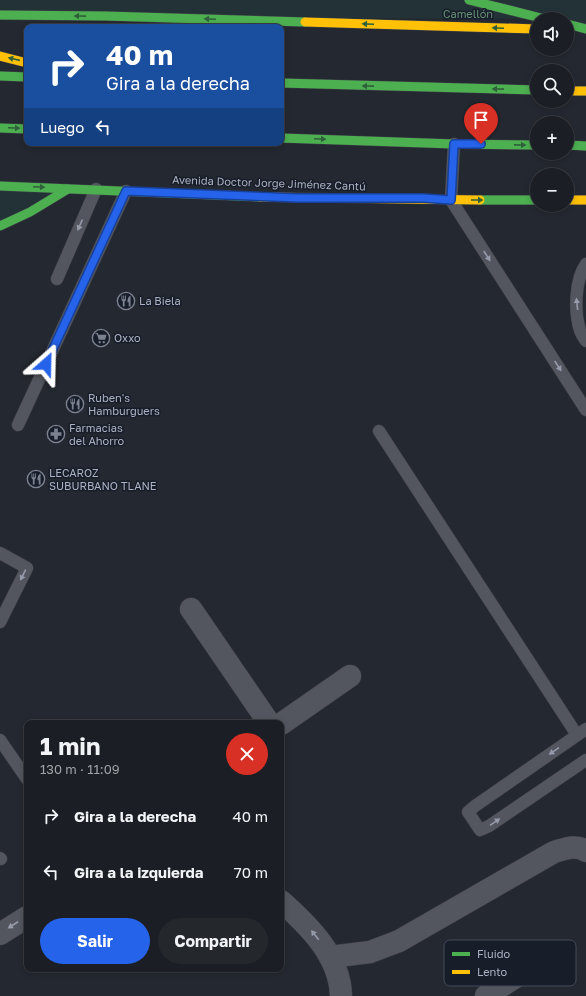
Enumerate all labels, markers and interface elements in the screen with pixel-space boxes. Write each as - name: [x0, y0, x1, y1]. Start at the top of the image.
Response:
- park label: Camellón: [443, 7, 493, 20]
- map controls: [530, 12, 574, 212]
- button: sound: [530, 12, 574, 56]
- one-way arrow: [73, 13, 86, 19]
- one-way arrow: [204, 16, 216, 23]
- one-way arrow: [361, 21, 374, 27]
- one-way arrow: [492, 24, 504, 31]
- text: 40 m: [106, 38, 173, 71]
- icon: right: [40, 40, 92, 92]
- one-way arrow: [7, 56, 20, 62]
- button: search: [530, 64, 574, 108]
- text: Gira a la derecha: [106, 72, 250, 94]
- one-way arrow: [361, 83, 374, 89]
- one-way arrow: [491, 86, 504, 92]
- pin: [464, 103, 498, 144]
- icon: arrive: [470, 109, 492, 131]
- icon: left: [92, 116, 114, 138]
- button: +: [530, 116, 574, 160]
- text: Luego: [40, 118, 84, 136]
- one-way arrow: [7, 125, 20, 132]
- one-way arrow: [314, 136, 327, 142]
- one-way arrow: [514, 142, 527, 148]
- button: −: [530, 168, 574, 212]
- street label: Avenida Doctor Jorge Jiménez Cantú: [172, 173, 366, 192]
- one-way arrow: [33, 184, 45, 191]
- one-way arrow: [471, 197, 484, 203]
- one-way arrow: [77, 219, 83, 231]
- one-way arrow: [484, 250, 491, 262]
- restaurant icon: La Biela: [116, 291, 136, 311]
- place label: La Biela: [139, 294, 181, 307]
- one-way arrow: [573, 298, 580, 310]
- supermarket icon: Oxxo: [91, 328, 111, 348]
- place label: Oxxo: [114, 331, 141, 344]
- position arrow: [25, 343, 67, 385]
- one-way arrow: [554, 360, 561, 372]
- place label: Ruben's Hamburguers: [88, 391, 160, 417]
- restaurant icon: Ruben's Hamburguers: [65, 394, 85, 414]
- place label: Farmacias del Ahorro: [69, 421, 125, 447]
- pharmacy icon: Farmacias del Ahorro: [46, 424, 66, 444]
- place label: LECAROZ SUBURBANO TLANE: [49, 466, 157, 492]
- restaurant icon: LECAROZ SUBURBANO TLANE: [26, 469, 46, 489]
- one-way arrow: [20, 570, 26, 581]
- text: 1 min: [40, 731, 100, 760]
- button: close: [226, 733, 268, 775]
- one-way arrow: [548, 748, 560, 755]
- text: 130 m · 11:09: [40, 761, 120, 777]
- icon: right: [40, 805, 62, 827]
- text: Gira a la derecha: [74, 807, 196, 825]
- text: 40 m: [233, 807, 268, 825]
- one-way arrow: [490, 818, 501, 826]
- icon: left: [40, 861, 62, 883]
- text: Gira a la izquierda: [74, 863, 204, 881]
- text: 70 m: [234, 863, 268, 881]
- button: Salir: [40, 918, 150, 964]
- button: Compartir: [158, 918, 268, 964]
- one-way arrow: [8, 922, 19, 929]
- one-way arrow: [311, 930, 320, 941]
- legend: [444, 940, 576, 986]
- text: Fluido: [477, 947, 510, 960]
- text: Lento: [477, 965, 508, 978]

